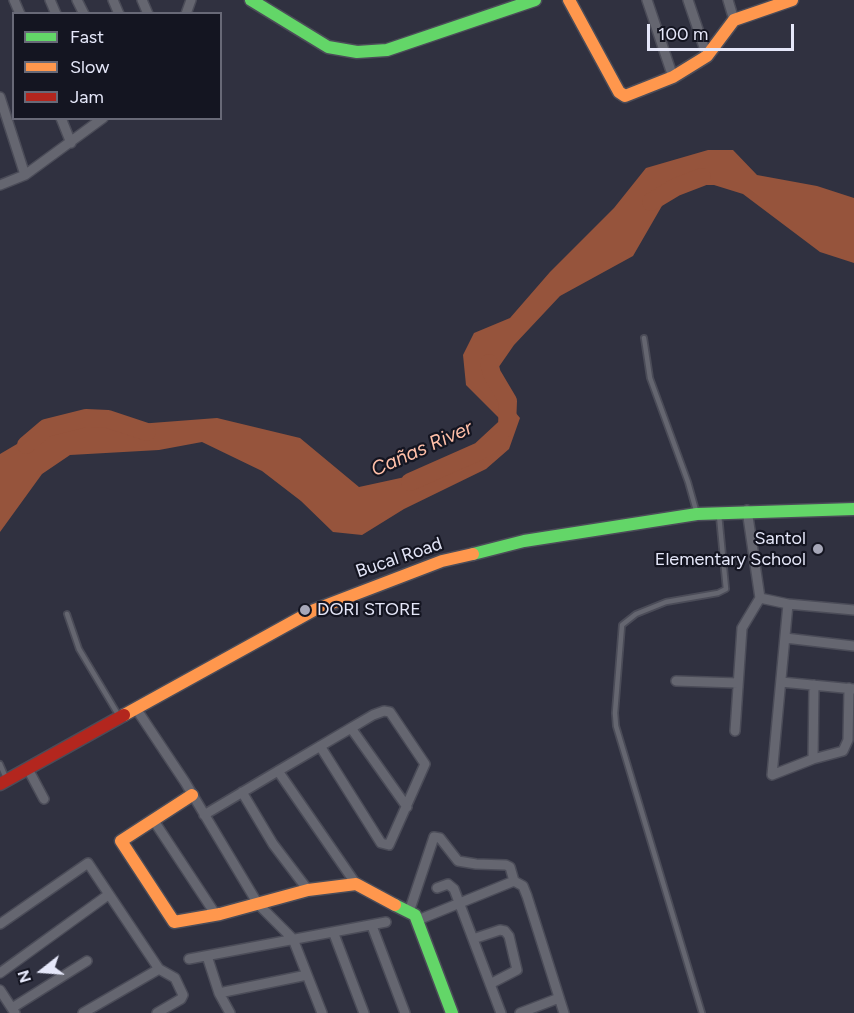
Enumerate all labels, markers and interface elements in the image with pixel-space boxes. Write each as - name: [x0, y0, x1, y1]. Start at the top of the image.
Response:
- legend: [12, 12, 222, 120]
- scale bar: [650, 12, 797, 50]
- text: 100 m: [658, 23, 708, 45]
- text: Fast: [70, 26, 104, 48]
- text: Slow: [70, 56, 109, 78]
- text: Jam: [70, 86, 104, 108]
- water label: Cañas River: [368, 416, 476, 482]
- place label: Santol Elementary School: [655, 528, 806, 570]
- street label: Bucal Road: [353, 533, 445, 583]
- marker: Santol Elementary School: [811, 542, 825, 556]
- place label: DORI STORE: [317, 599, 421, 621]
- marker: DORI STORE: [298, 603, 312, 617]
- north arrow: [12, 941, 72, 1001]
- text: N: [13, 968, 35, 985]

